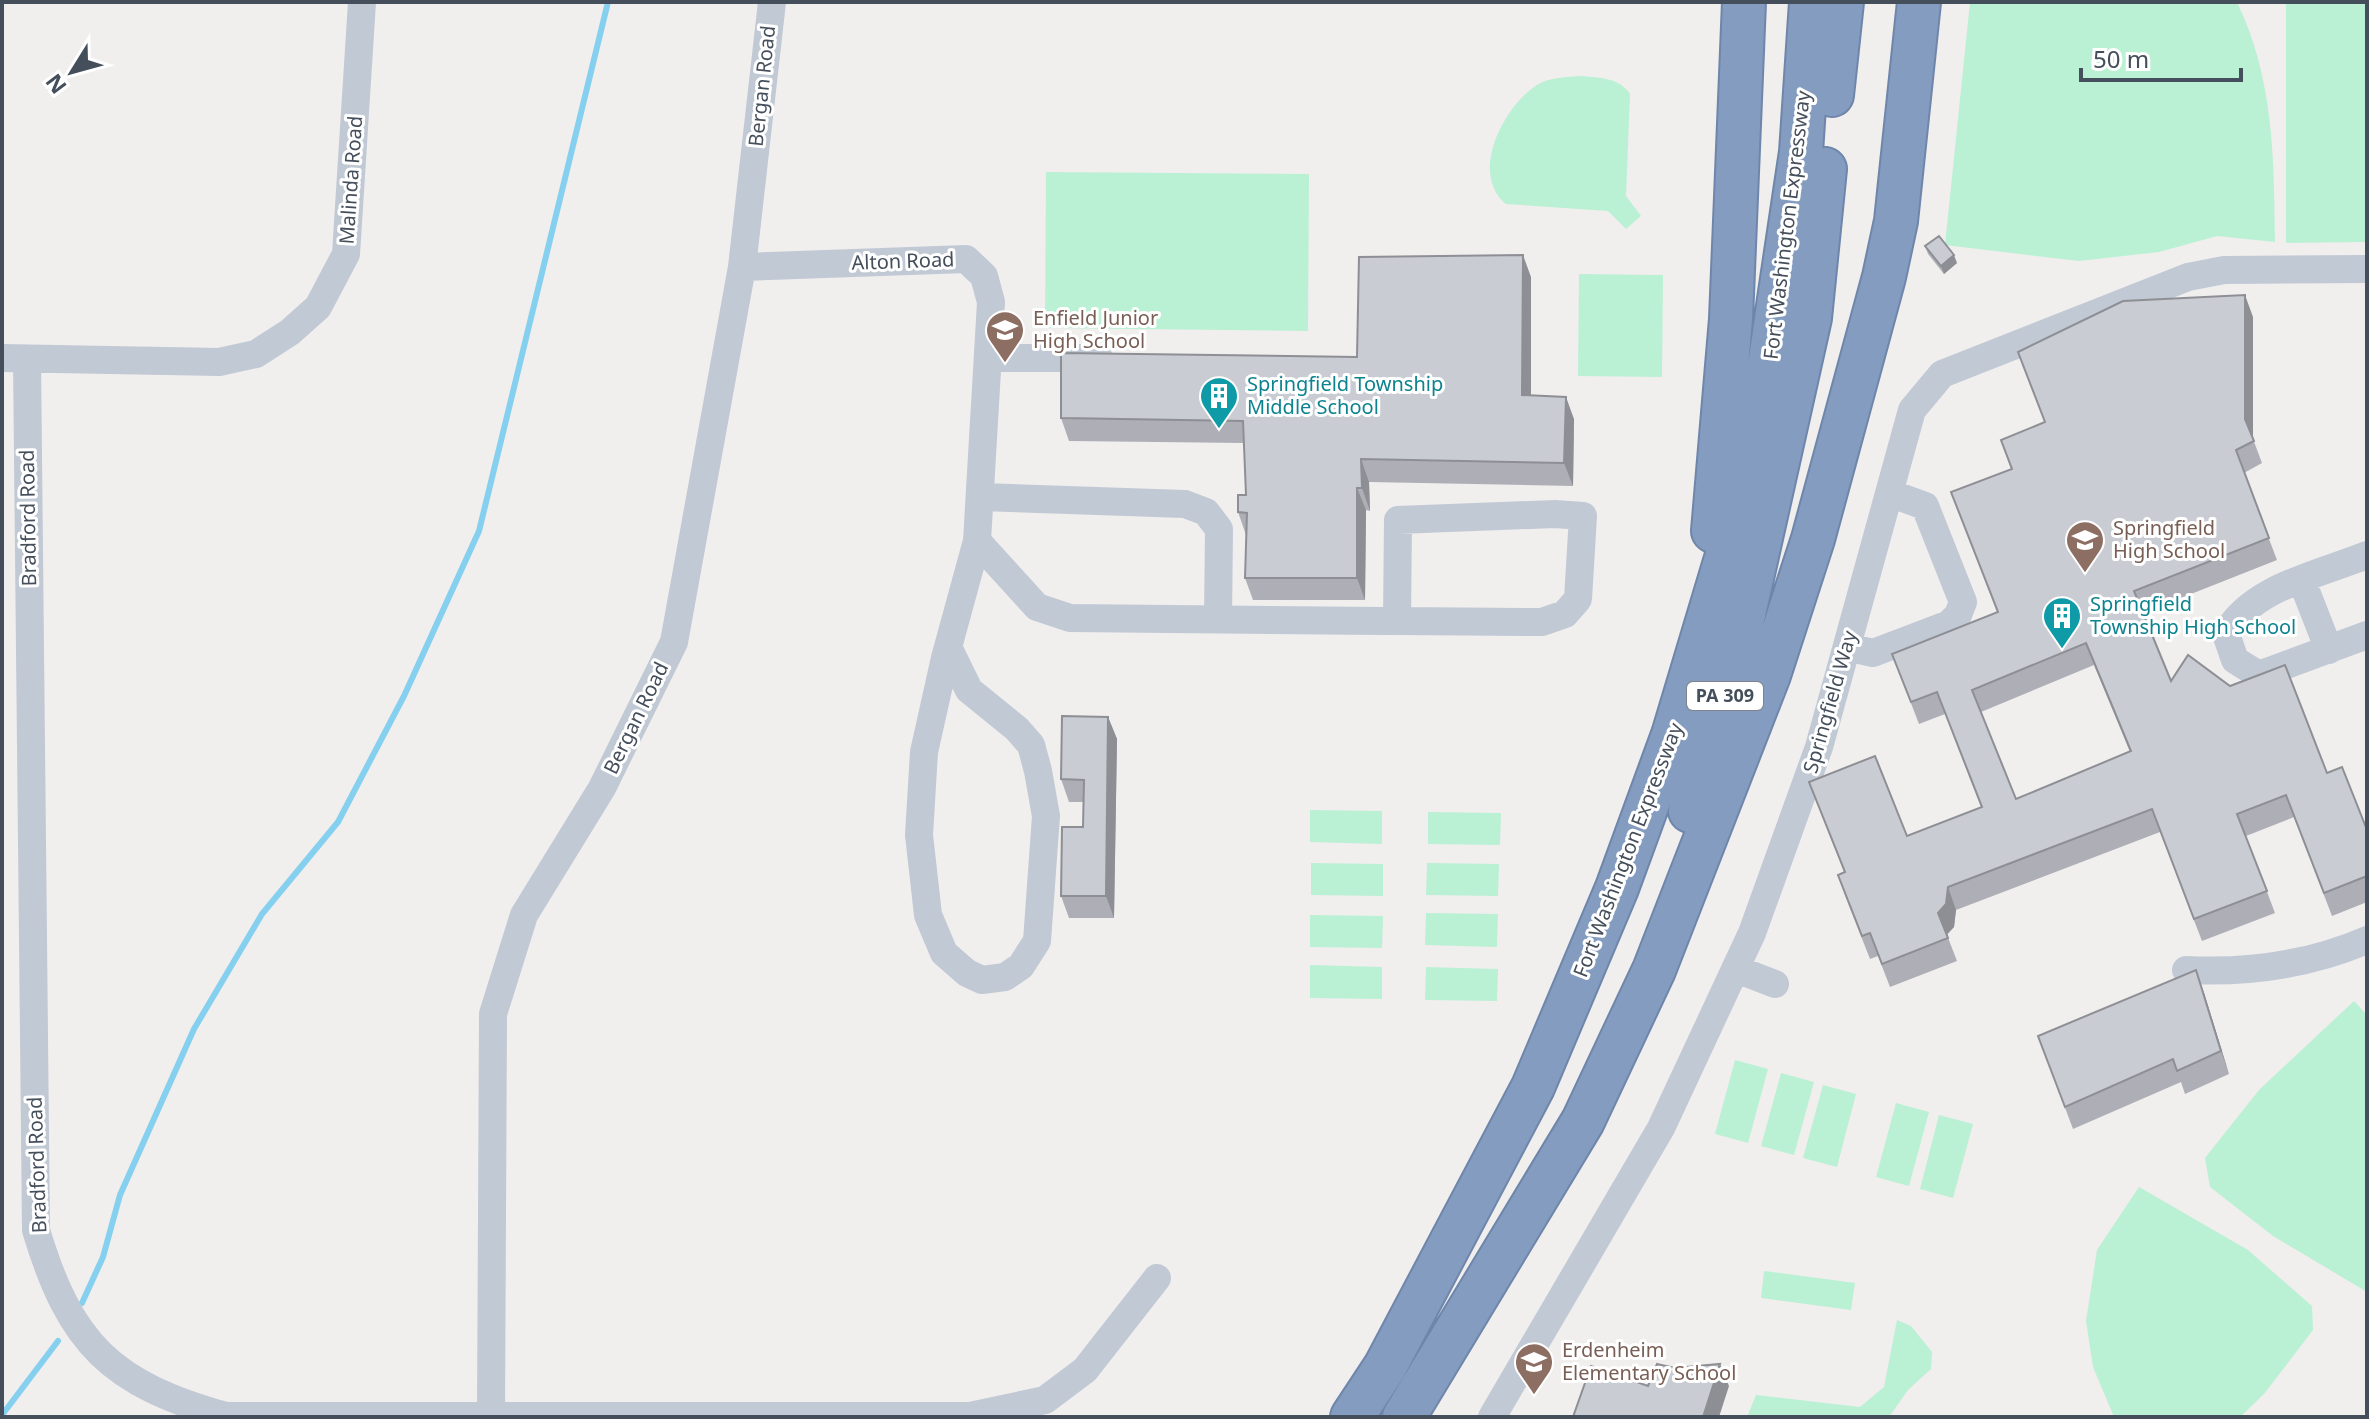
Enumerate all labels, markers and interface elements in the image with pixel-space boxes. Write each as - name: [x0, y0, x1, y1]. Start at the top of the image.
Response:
- street label: Bergan Road: [742, 24, 781, 148]
- north arrow: [32, 32, 112, 112]
- scale bar: [2081, 32, 2241, 82]
- text: 50 m: [2093, 42, 2149, 75]
- text: N: [38, 68, 73, 101]
- street label: Fort Washington Expressway: [1757, 88, 1816, 361]
- street label: Malinda Road: [333, 115, 368, 245]
- street label: Alton Road: [851, 245, 955, 276]
- place label: Enfield Junior High School: [1033, 304, 1158, 354]
- school or university icon: Enfield Junior High School: [984, 309, 1026, 364]
- place label: Springfield Township Middle School: [1247, 370, 1443, 420]
- building icon: Springfield Township Middle School: [1198, 375, 1240, 430]
- street label: Bradford Road: [13, 449, 42, 587]
- place label: Springfield High School: [2113, 514, 2225, 564]
- school or university icon: Springfield High School: [2064, 519, 2106, 574]
- place label: Springfield Township High School: [2090, 590, 2296, 640]
- building icon: Springfield Township High School: [2041, 595, 2083, 650]
- street label: Springfield Way: [1796, 627, 1863, 776]
- street label: Bergan Road: [597, 657, 674, 778]
- road number: PA 309: [1687, 682, 1763, 710]
- street label: Fort Washington Expressway: [1566, 718, 1689, 981]
- street label: Bradford Road: [21, 1096, 52, 1234]
- place label: Erdenheim Elementary School: [1562, 1336, 1736, 1386]
- school or university icon: Erdenheim Elementary School: [1513, 1341, 1555, 1396]

